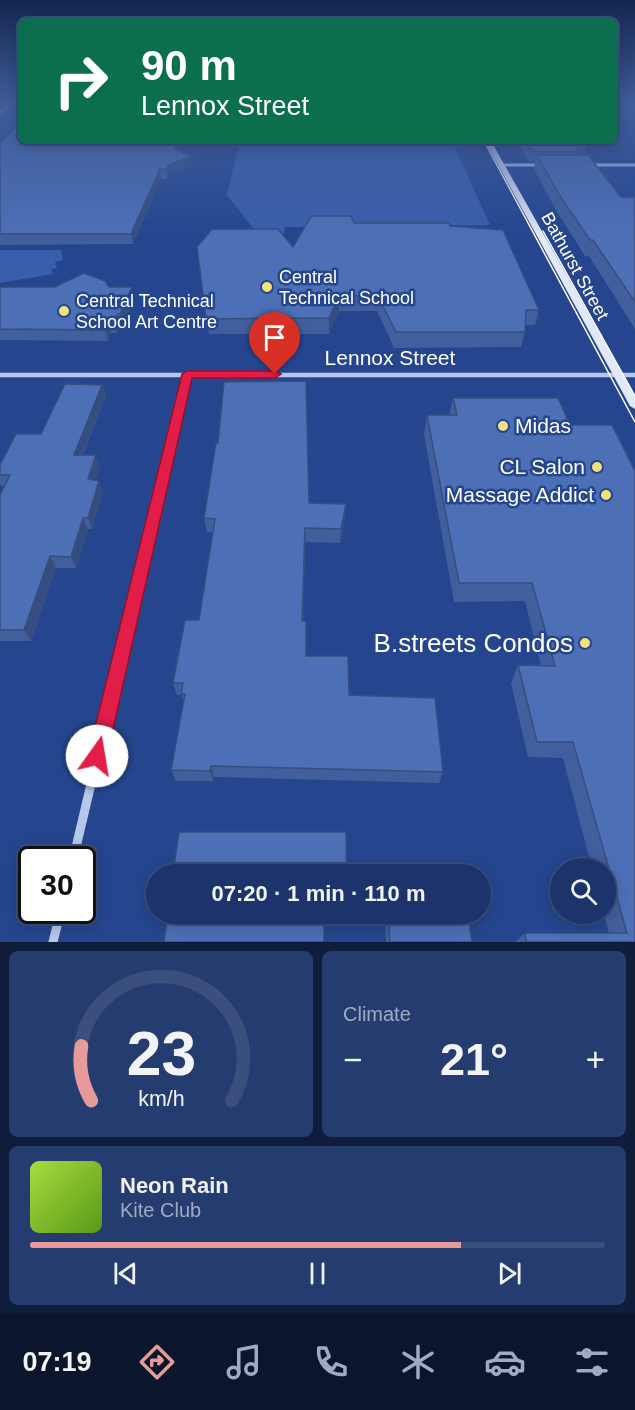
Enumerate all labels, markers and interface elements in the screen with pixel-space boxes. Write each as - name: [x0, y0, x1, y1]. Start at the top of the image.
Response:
- icon: right: [42, 42, 120, 120]
- text: 90 m: [141, 42, 237, 89]
- text: Lennox Street: [141, 91, 309, 121]
- street label: Bathurst Street: [537, 209, 613, 323]
- place label: Central Technical School: [279, 267, 414, 308]
- marker: Central Technical School: [260, 280, 274, 294]
- place label: Central Technical School Art Centre: [76, 291, 217, 332]
- marker: Central Technical School Art Centre: [57, 304, 71, 318]
- pin: [249, 312, 300, 374]
- icon: arrive: [258, 321, 291, 354]
- street label: Lennox Street: [325, 346, 456, 369]
- place label: Midas: [515, 414, 571, 437]
- marker: Midas: [496, 419, 510, 433]
- place label: CL Salon: [499, 455, 585, 478]
- marker: CL Salon: [590, 460, 604, 474]
- place label: Massage Addict: [446, 483, 594, 506]
- marker: Massage Addict: [599, 488, 613, 502]
- place label: B.streets Condos: [374, 628, 573, 658]
- marker: B.streets Condos: [578, 636, 592, 650]
- position arrow: [65, 724, 129, 788]
- speed limit sign: 30: [18, 846, 96, 924]
- map controls: [550, 858, 616, 924]
- button: search: [550, 858, 616, 924]
- text: 07:20 · 1 min · 110 m: [212, 881, 426, 906]
- text: Climate: [343, 1003, 411, 1025]
- text: 23: [126, 1019, 196, 1088]
- text: 21°: [440, 1034, 508, 1085]
- text: −: [343, 1041, 362, 1078]
- text: +: [586, 1041, 605, 1078]
- text: km/h: [138, 1087, 184, 1111]
- text: Neon Rain: [120, 1173, 229, 1198]
- text: Kite Club: [120, 1199, 201, 1221]
- icon: previous: [109, 1257, 142, 1290]
- icon: pause: [301, 1257, 334, 1290]
- icon: next: [493, 1257, 526, 1290]
- icon: directions: [136, 1341, 178, 1383]
- icon: music: [223, 1341, 265, 1383]
- icon: phone: [310, 1341, 352, 1383]
- icon: climate: [397, 1341, 439, 1383]
- icon: car: [484, 1341, 526, 1383]
- icon: filters: [571, 1341, 613, 1383]
- text: 07:19: [22, 1347, 91, 1377]

